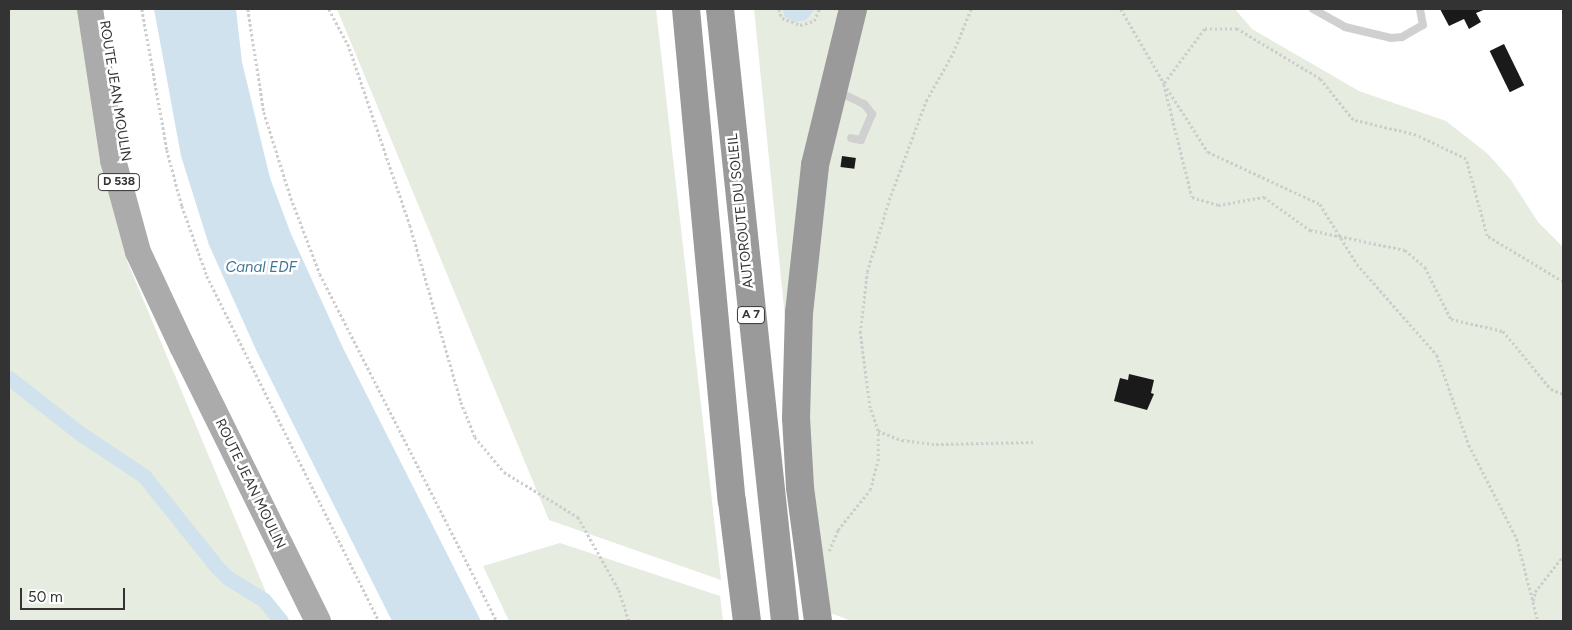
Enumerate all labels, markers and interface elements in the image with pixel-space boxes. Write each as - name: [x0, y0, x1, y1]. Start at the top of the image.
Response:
- street label: ROUTE JEAN MOULIN: [96, 19, 134, 163]
- street label: AUTOROUTE DU SOLEIL: [725, 133, 757, 289]
- road number: D 538: [98, 172, 140, 192]
- water label: Canal EDF: [225, 259, 297, 277]
- road number: A 7: [736, 306, 766, 324]
- street label: ROUTE JEAN MOULIN: [211, 416, 289, 552]
- scale bar: [22, 578, 128, 610]
- text: 50 m: [28, 588, 63, 606]

